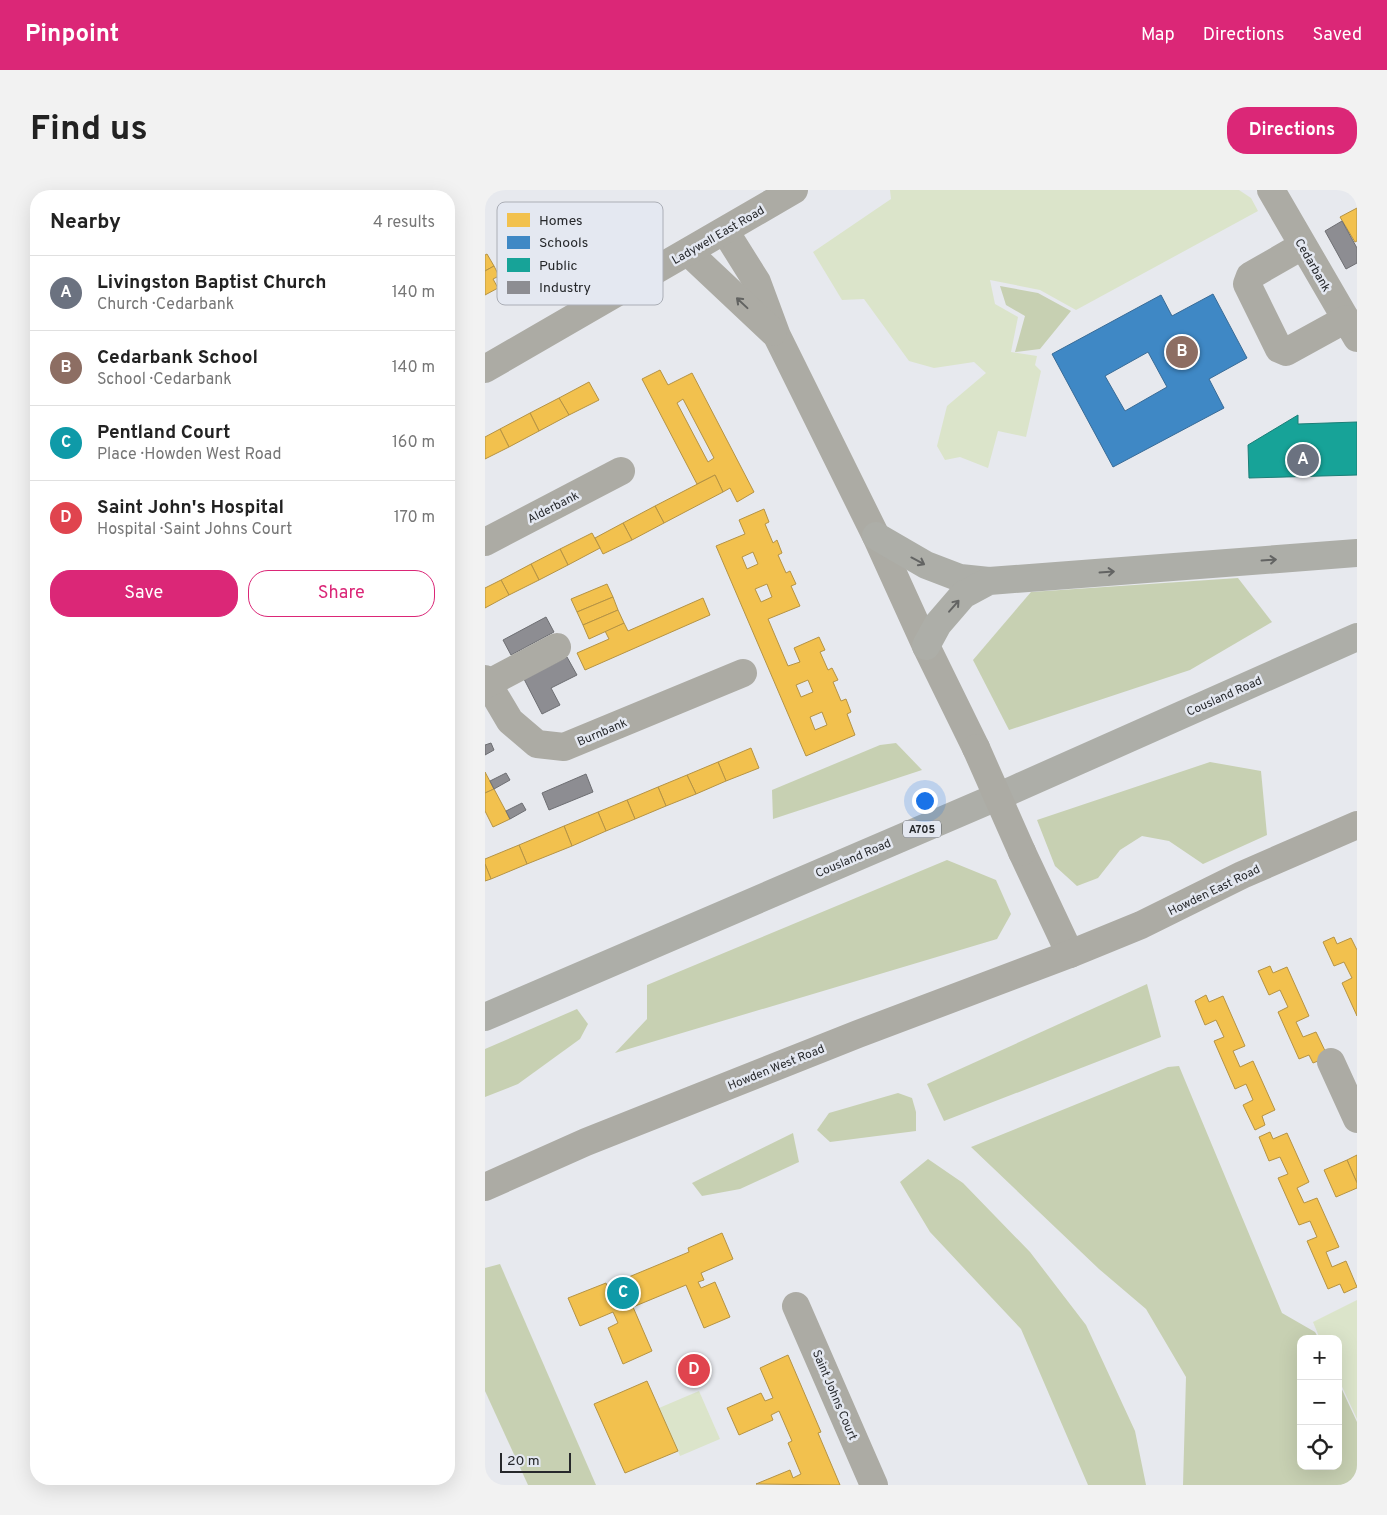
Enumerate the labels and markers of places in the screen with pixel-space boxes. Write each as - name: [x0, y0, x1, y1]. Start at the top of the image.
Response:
- pin: B: [1166, 333, 1198, 371]
- pin: A: [1287, 441, 1319, 479]
- pin: C: [607, 1274, 639, 1312]
- pin: D: [678, 1351, 710, 1389]

